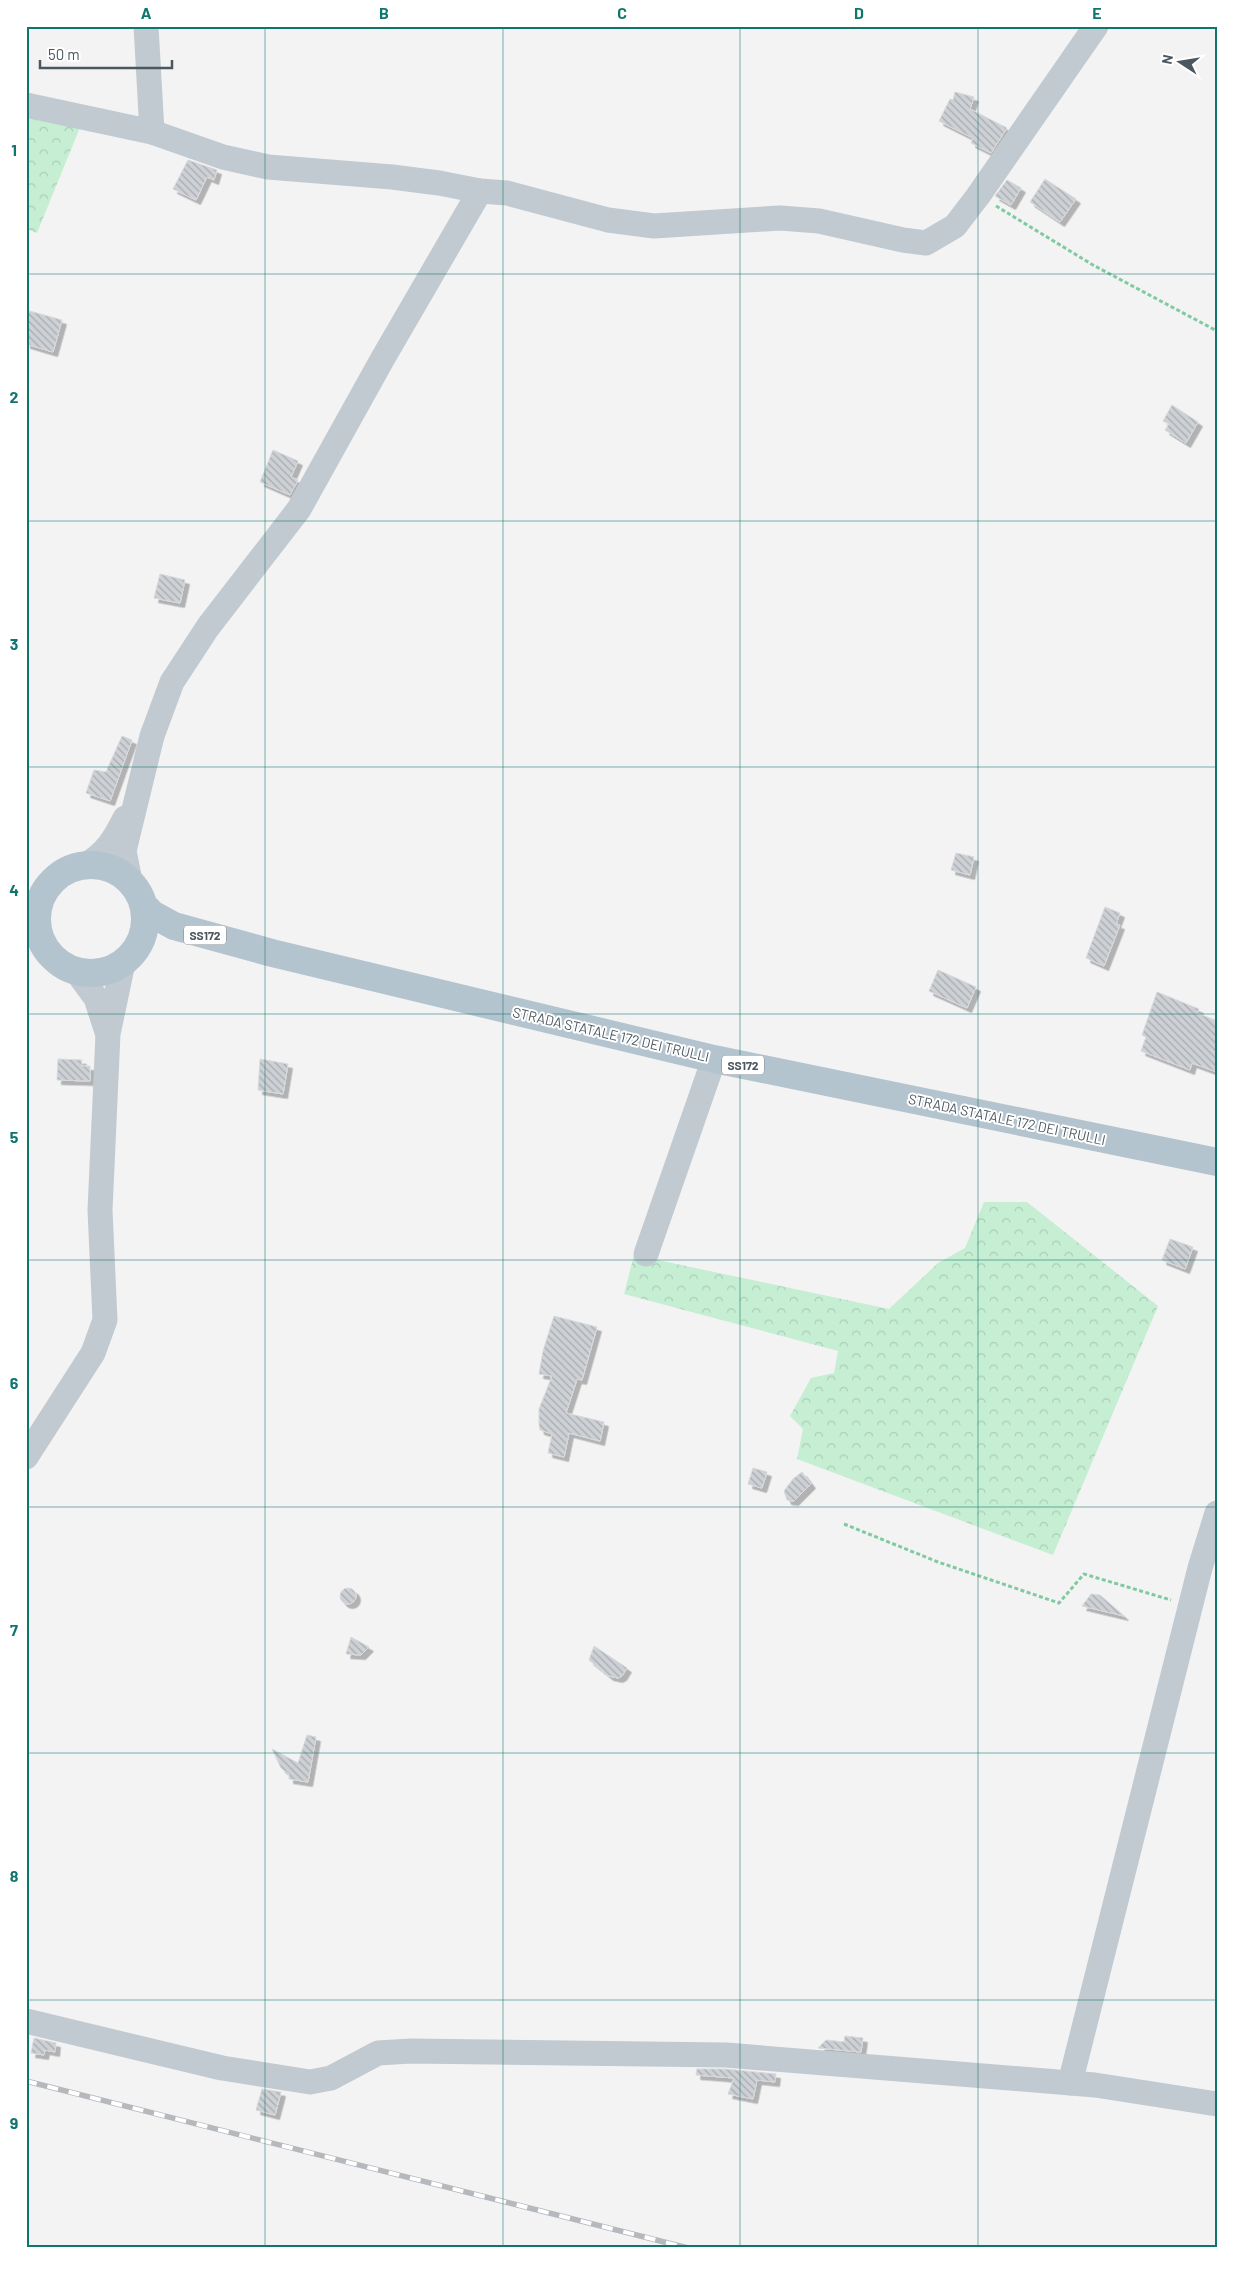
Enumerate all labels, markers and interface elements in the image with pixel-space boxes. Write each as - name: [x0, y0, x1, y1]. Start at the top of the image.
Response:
- text: A: [141, 3, 152, 22]
- text: B: [379, 3, 389, 22]
- text: C: [617, 3, 627, 22]
- text: D: [854, 3, 864, 22]
- text: E: [1092, 3, 1102, 22]
- scale bar: [40, 38, 172, 70]
- north arrow: [1156, 38, 1206, 88]
- text: 50 m: [48, 45, 80, 63]
- text: N: [1158, 53, 1176, 66]
- text: 1: [11, 140, 17, 159]
- text: 2: [10, 387, 19, 406]
- text: 3: [10, 634, 18, 653]
- text: 4: [9, 880, 19, 899]
- road number: SS172: [184, 926, 226, 944]
- street label: STRADA STATALE 172 DEI TRULLI: [511, 1003, 711, 1065]
- road number: SS172: [722, 1056, 764, 1074]
- street label: STRADA STATALE 172 DEI TRULLI: [907, 1090, 1107, 1148]
- text: 5: [10, 1127, 19, 1146]
- text: 6: [10, 1373, 19, 1392]
- text: 7: [10, 1620, 18, 1639]
- text: 8: [10, 1866, 19, 1885]
- text: 9: [10, 2113, 18, 2132]

